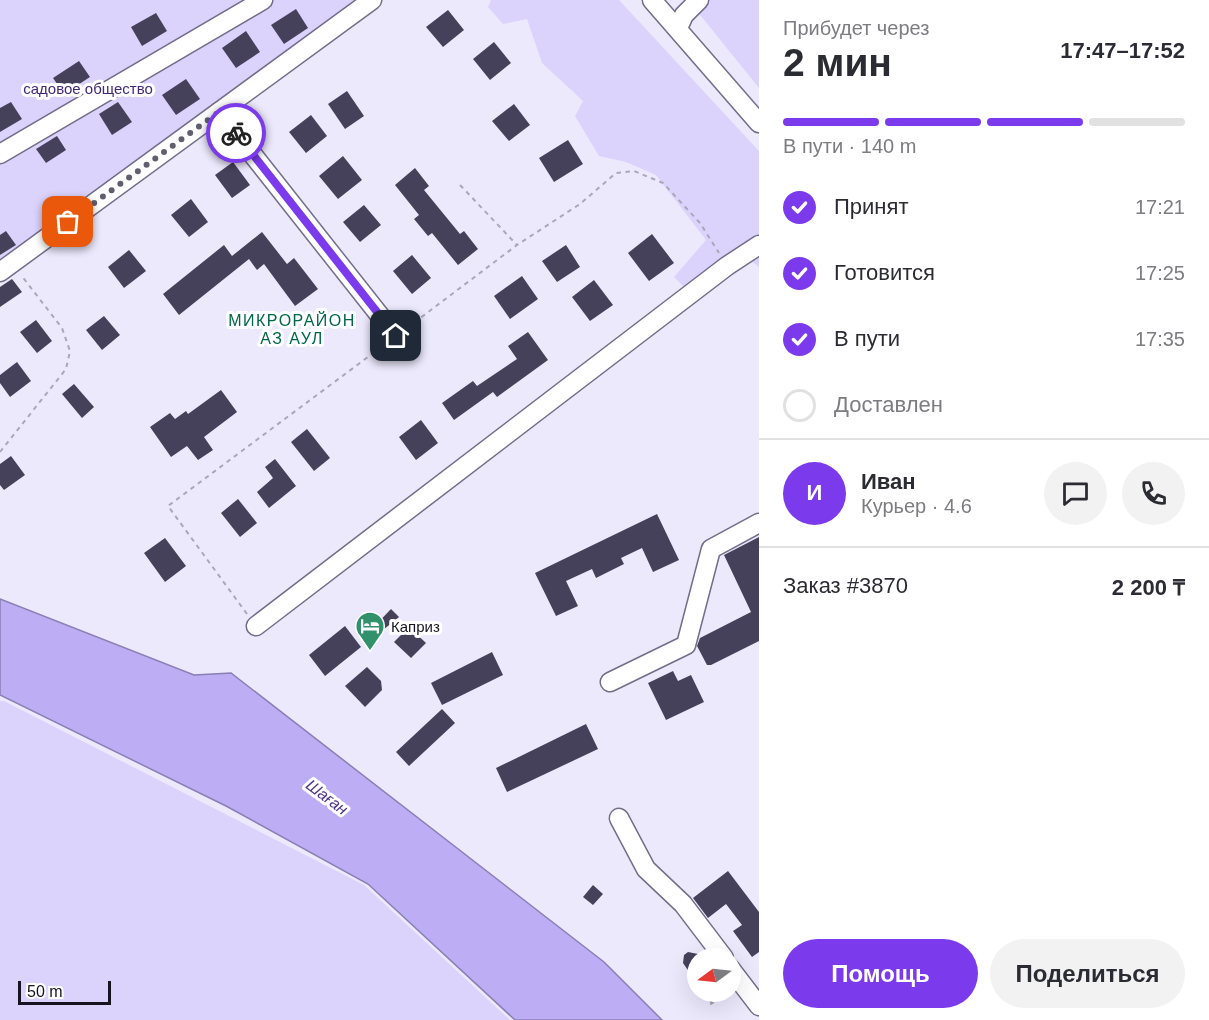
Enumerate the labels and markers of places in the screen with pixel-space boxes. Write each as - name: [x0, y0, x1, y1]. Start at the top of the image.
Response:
- pin: [42, 196, 93, 247]
- pin: [370, 310, 421, 361]
- hotel icon: Каприз: [354, 610, 386, 652]
- place label: Каприз: [391, 618, 440, 635]

